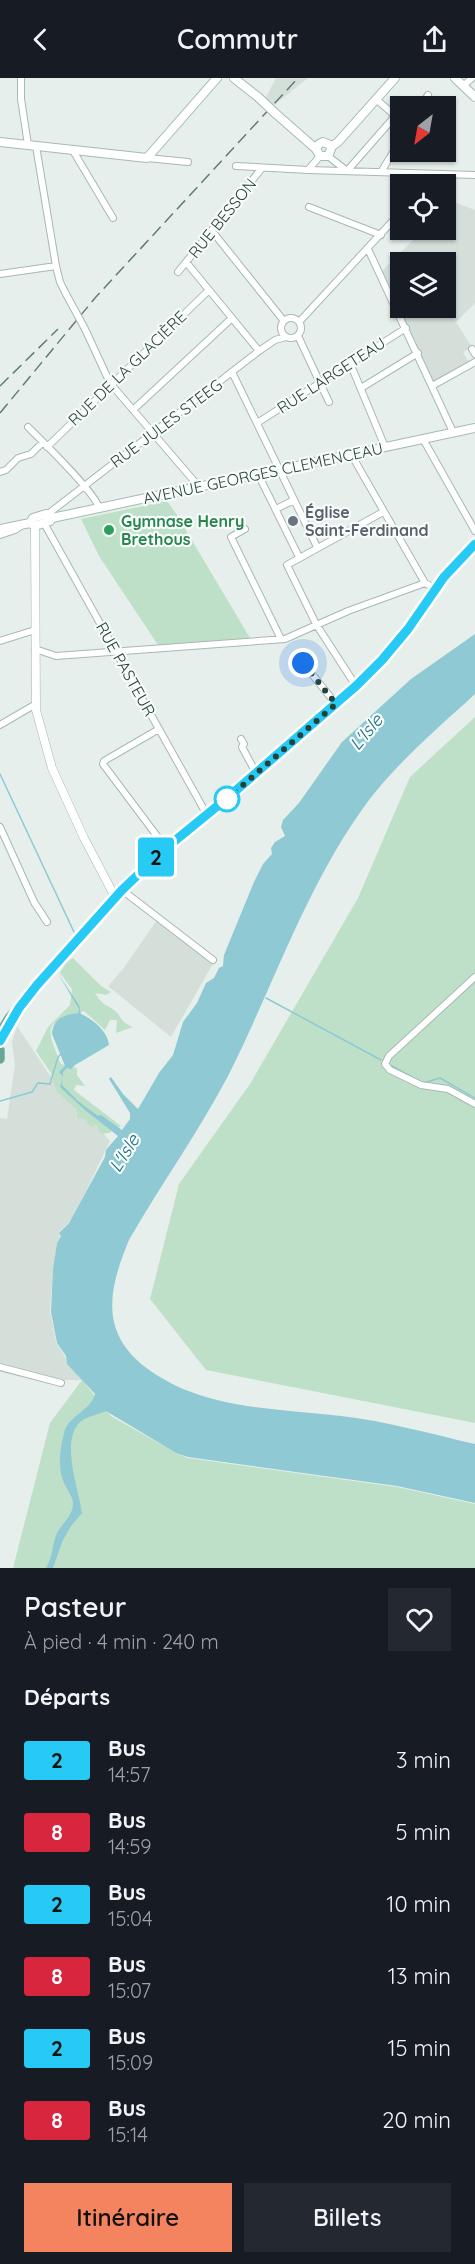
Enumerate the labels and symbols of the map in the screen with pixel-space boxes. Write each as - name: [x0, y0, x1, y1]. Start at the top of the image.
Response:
- north arrow: [390, 96, 456, 162]
- street label: RUE BESSON: [184, 174, 260, 262]
- street label: RUE DE LA GLACIÈRE: [64, 306, 190, 430]
- street label: RUE LARGETEAU: [273, 332, 389, 418]
- street label: RUE JULES STEEG: [106, 374, 226, 472]
- street label: AVENUE GEORGES CLEMENCEAU: [141, 438, 385, 508]
- place label: Église Saint-Ferdinand: [305, 502, 429, 540]
- place label: Gymnase Henry Brethous: [121, 511, 244, 549]
- marker: Église Saint-Ferdinand: [286, 514, 300, 528]
- marker: Gymnase Henry Brethous: [102, 523, 116, 537]
- street label: RUE PASTEUR: [92, 618, 160, 720]
- your location: [288, 648, 318, 678]
- water label: L'Isle: [344, 709, 388, 755]
- unlabelled marker: [214, 786, 240, 812]
- line badge: 2: [136, 838, 176, 876]
- water label: L'Isle: [104, 1129, 145, 1176]

